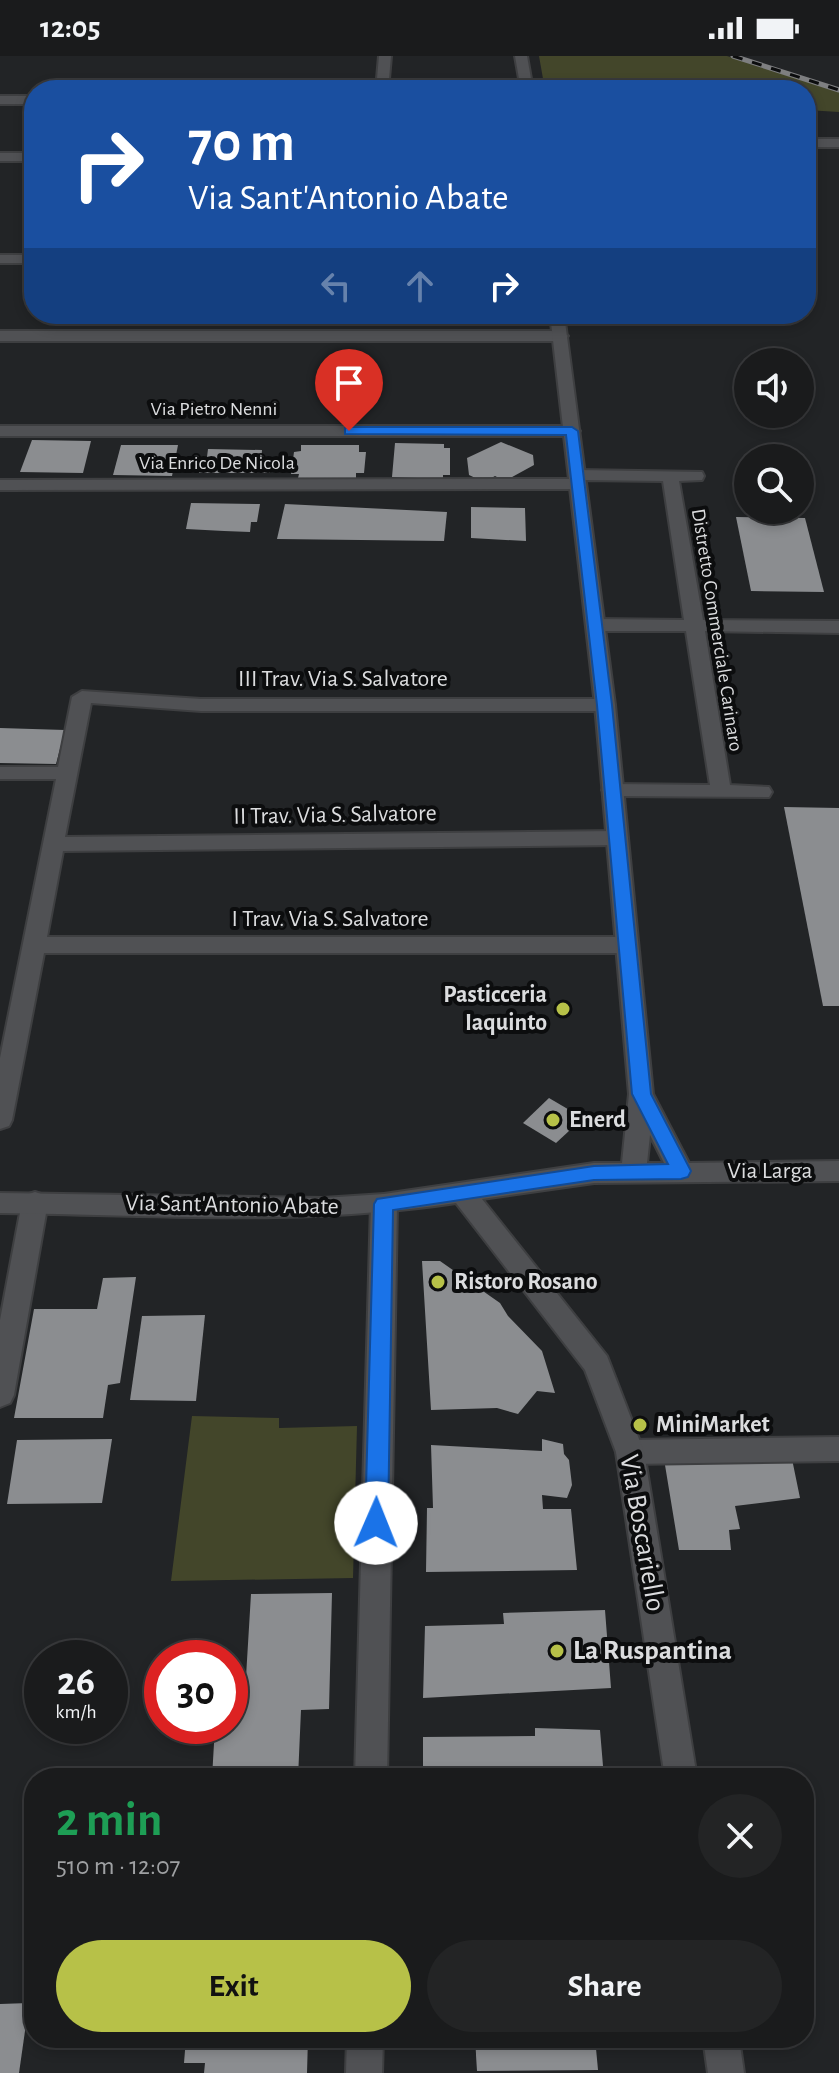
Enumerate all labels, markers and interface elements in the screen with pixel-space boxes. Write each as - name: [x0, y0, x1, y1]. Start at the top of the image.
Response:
- text: 12:05: [40, 13, 100, 43]
- icon: right: [56, 112, 160, 216]
- text: 70 m: [188, 115, 295, 171]
- text: Via Sant'Antonio Abate: [188, 180, 508, 216]
- icon: left: [314, 264, 358, 308]
- icon: ahead: [398, 264, 442, 308]
- icon: right: [482, 264, 526, 308]
- map controls: [734, 348, 814, 524]
- button: sound: [734, 348, 814, 428]
- pin: [315, 349, 383, 431]
- icon: arrive: [327, 361, 371, 405]
- street label: Via Pietro Nenni: [151, 399, 277, 419]
- button: search: [734, 444, 814, 524]
- street label: Via Enrico De Nicola: [139, 453, 295, 473]
- street label: Distretto Commerciale Carinaro: [688, 507, 746, 753]
- street label: III Trav. Via S. Salvatore: [238, 667, 448, 691]
- street label: II Trav. Via S. Salvatore: [233, 801, 437, 829]
- street label: I Trav. Via S. Salvatore: [232, 907, 428, 931]
- place label: Pasticceria Iaquinto: [443, 983, 547, 1035]
- marker: Pasticceria Iaquinto: [554, 1000, 572, 1018]
- place label: Enerd: [569, 1108, 626, 1132]
- marker: Enerd: [544, 1111, 562, 1129]
- street label: Via Larga: [727, 1159, 813, 1183]
- street label: Via Sant'Antonio Abate: [125, 1191, 339, 1219]
- place label: Ristoro Rosano: [454, 1270, 598, 1294]
- marker: Ristoro Rosano: [429, 1273, 447, 1291]
- place label: MiniMarket: [656, 1413, 770, 1437]
- marker: MiniMarket: [631, 1416, 649, 1434]
- street label: Via Boscariello: [614, 1453, 670, 1613]
- position arrow: [334, 1481, 418, 1565]
- place label: La Ruspantina: [573, 1637, 732, 1665]
- speed limit sign: 30: [144, 1640, 248, 1744]
- marker: La Ruspantina: [548, 1642, 566, 1660]
- text: 26: [57, 1662, 95, 1702]
- text: km/h: [55, 1702, 97, 1722]
- button: close: [698, 1794, 782, 1878]
- text: 2 min: [56, 1797, 163, 1845]
- text: 510 m · 12:07: [56, 1853, 180, 1879]
- button: Exit: [56, 1940, 411, 2032]
- button: Share: [427, 1940, 782, 2032]

